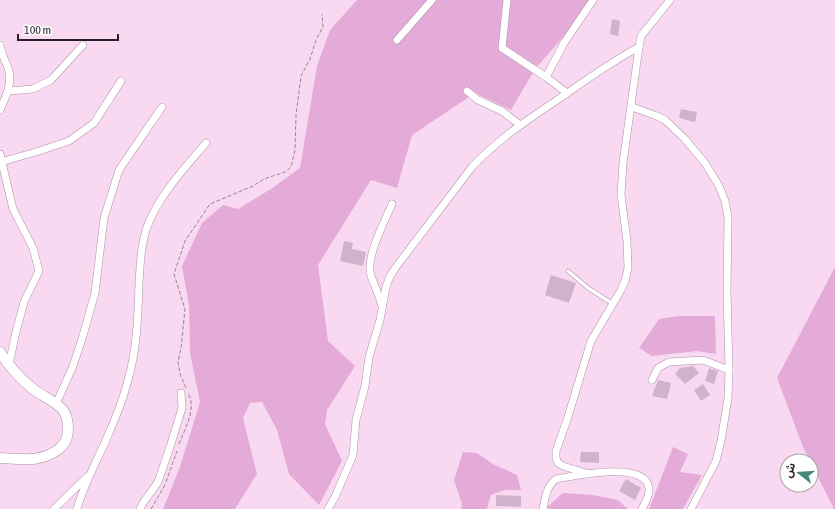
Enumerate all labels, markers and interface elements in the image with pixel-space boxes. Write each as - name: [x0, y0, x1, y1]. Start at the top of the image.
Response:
- scale bar: [18, 16, 118, 42]
- text: 100 m: [24, 23, 51, 37]
- north arrow: [779, 453, 819, 493]
- text: ش: [781, 461, 798, 479]

